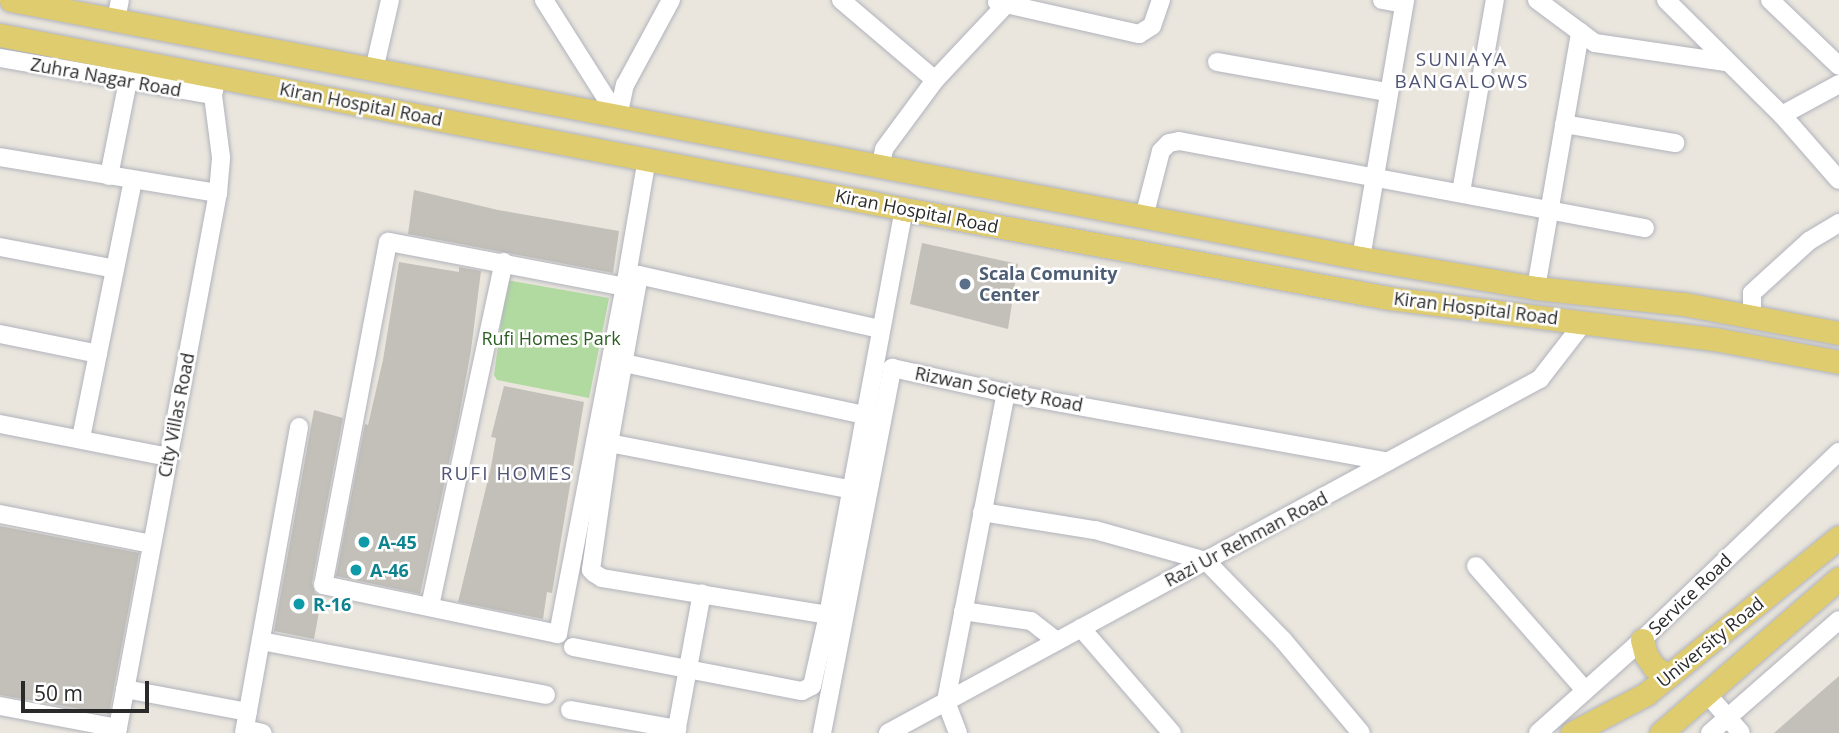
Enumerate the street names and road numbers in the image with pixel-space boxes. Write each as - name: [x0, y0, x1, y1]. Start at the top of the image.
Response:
- street label: Zuhra Nagar Road: [29, 53, 183, 101]
- street label: Kiran Hospital Road: [278, 78, 444, 130]
- street label: Kiran Hospital Road: [834, 185, 1000, 237]
- street label: Kiran Hospital Road: [1393, 287, 1559, 329]
- street label: City Villas Road: [153, 351, 199, 479]
- street label: Rizwan Society Road: [913, 362, 1085, 416]
- street label: Razi Ur Rehman Road: [1161, 487, 1331, 591]
- street label: Service Road: [1644, 549, 1736, 639]
- street label: University Road: [1652, 592, 1768, 692]

